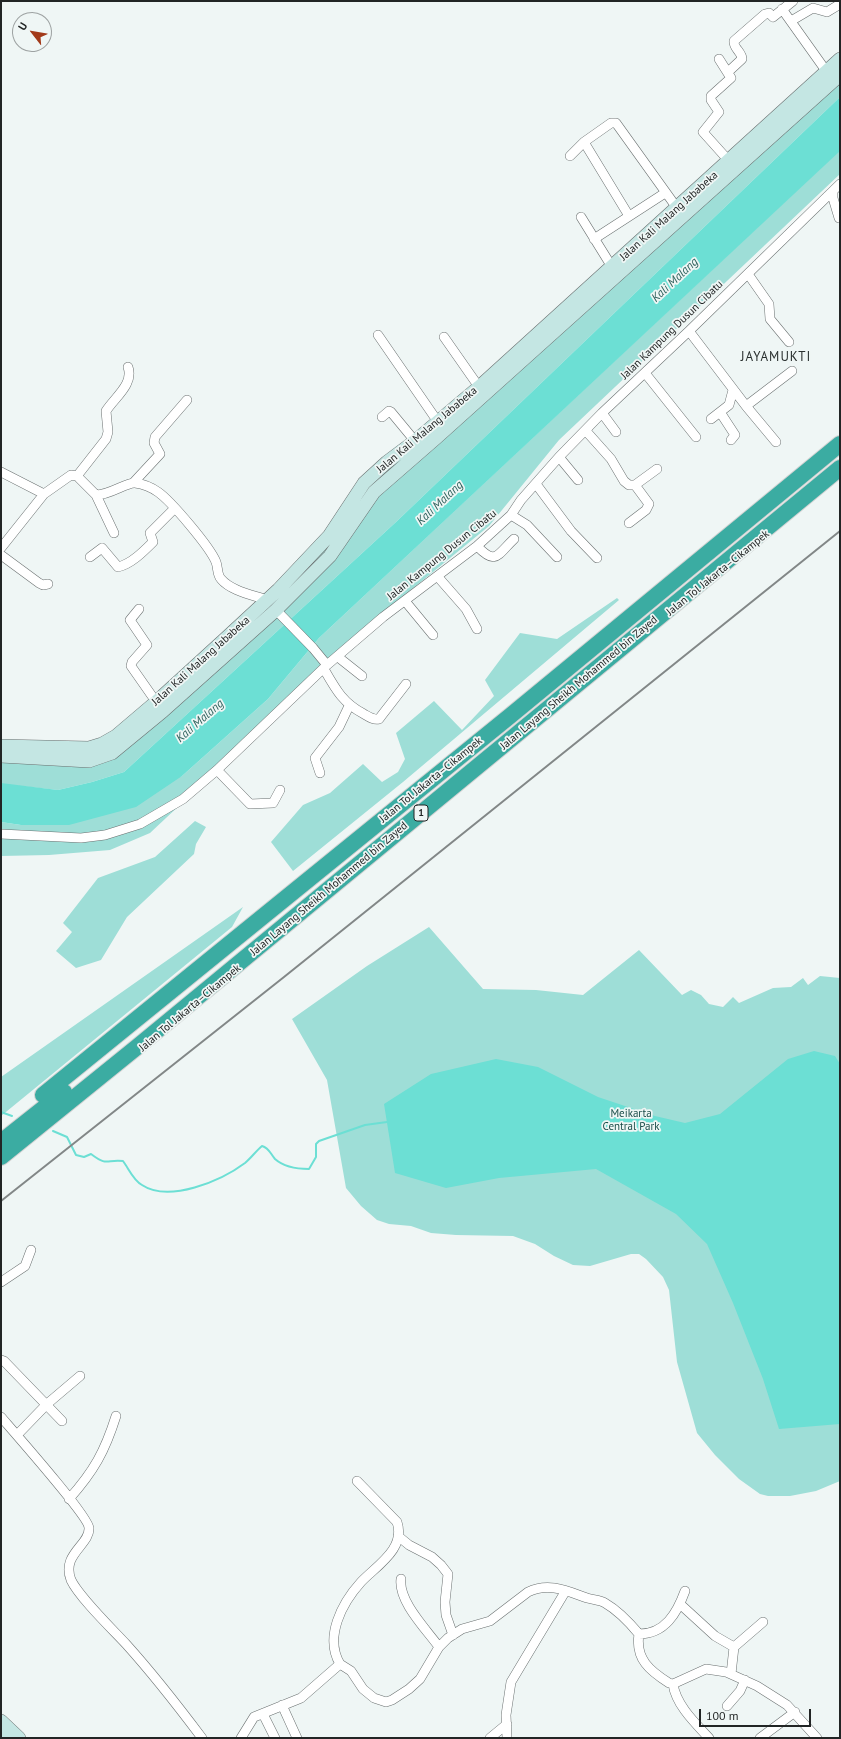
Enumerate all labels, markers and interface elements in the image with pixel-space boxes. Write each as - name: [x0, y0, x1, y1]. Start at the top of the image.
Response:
- north arrow: [12, 12, 52, 52]
- text: U: [15, 20, 30, 33]
- street label: Jalan Kali Malang Jababeka: [617, 169, 721, 263]
- water label: Kali Malang: [649, 255, 701, 305]
- street label: Jalan Kampung Dusun Cibatu: [618, 278, 726, 382]
- district label: JAYAMUKTI: [741, 349, 811, 365]
- street label: Jalan Kali Malang Jababeka: [374, 384, 480, 476]
- water label: Kali Malang: [414, 478, 466, 528]
- street label: Jalan Kampung Dusun Cibatu: [385, 507, 499, 603]
- street label: Jalan Tol Jakarta–Cikampek: [664, 527, 772, 619]
- street label: Jalan Layang Sheikh Mohammed bin Zayed: [498, 613, 660, 753]
- street label: Jalan Kali Malang Jababeka: [149, 614, 253, 708]
- water label: Kali Malang: [173, 696, 227, 746]
- street label: Jalan Tol Jakarta–Cikampek: [377, 734, 485, 826]
- road number: 1: [414, 805, 428, 821]
- street label: Jalan Layang Sheikh Mohammed bin Zayed: [248, 819, 410, 959]
- street label: Jalan Tol Jakarta–Cikampek: [136, 962, 244, 1054]
- park label: Meikarta Central Park: [603, 1107, 659, 1133]
- scale bar: [701, 1701, 813, 1727]
- text: 100 m: [706, 1708, 739, 1723]

